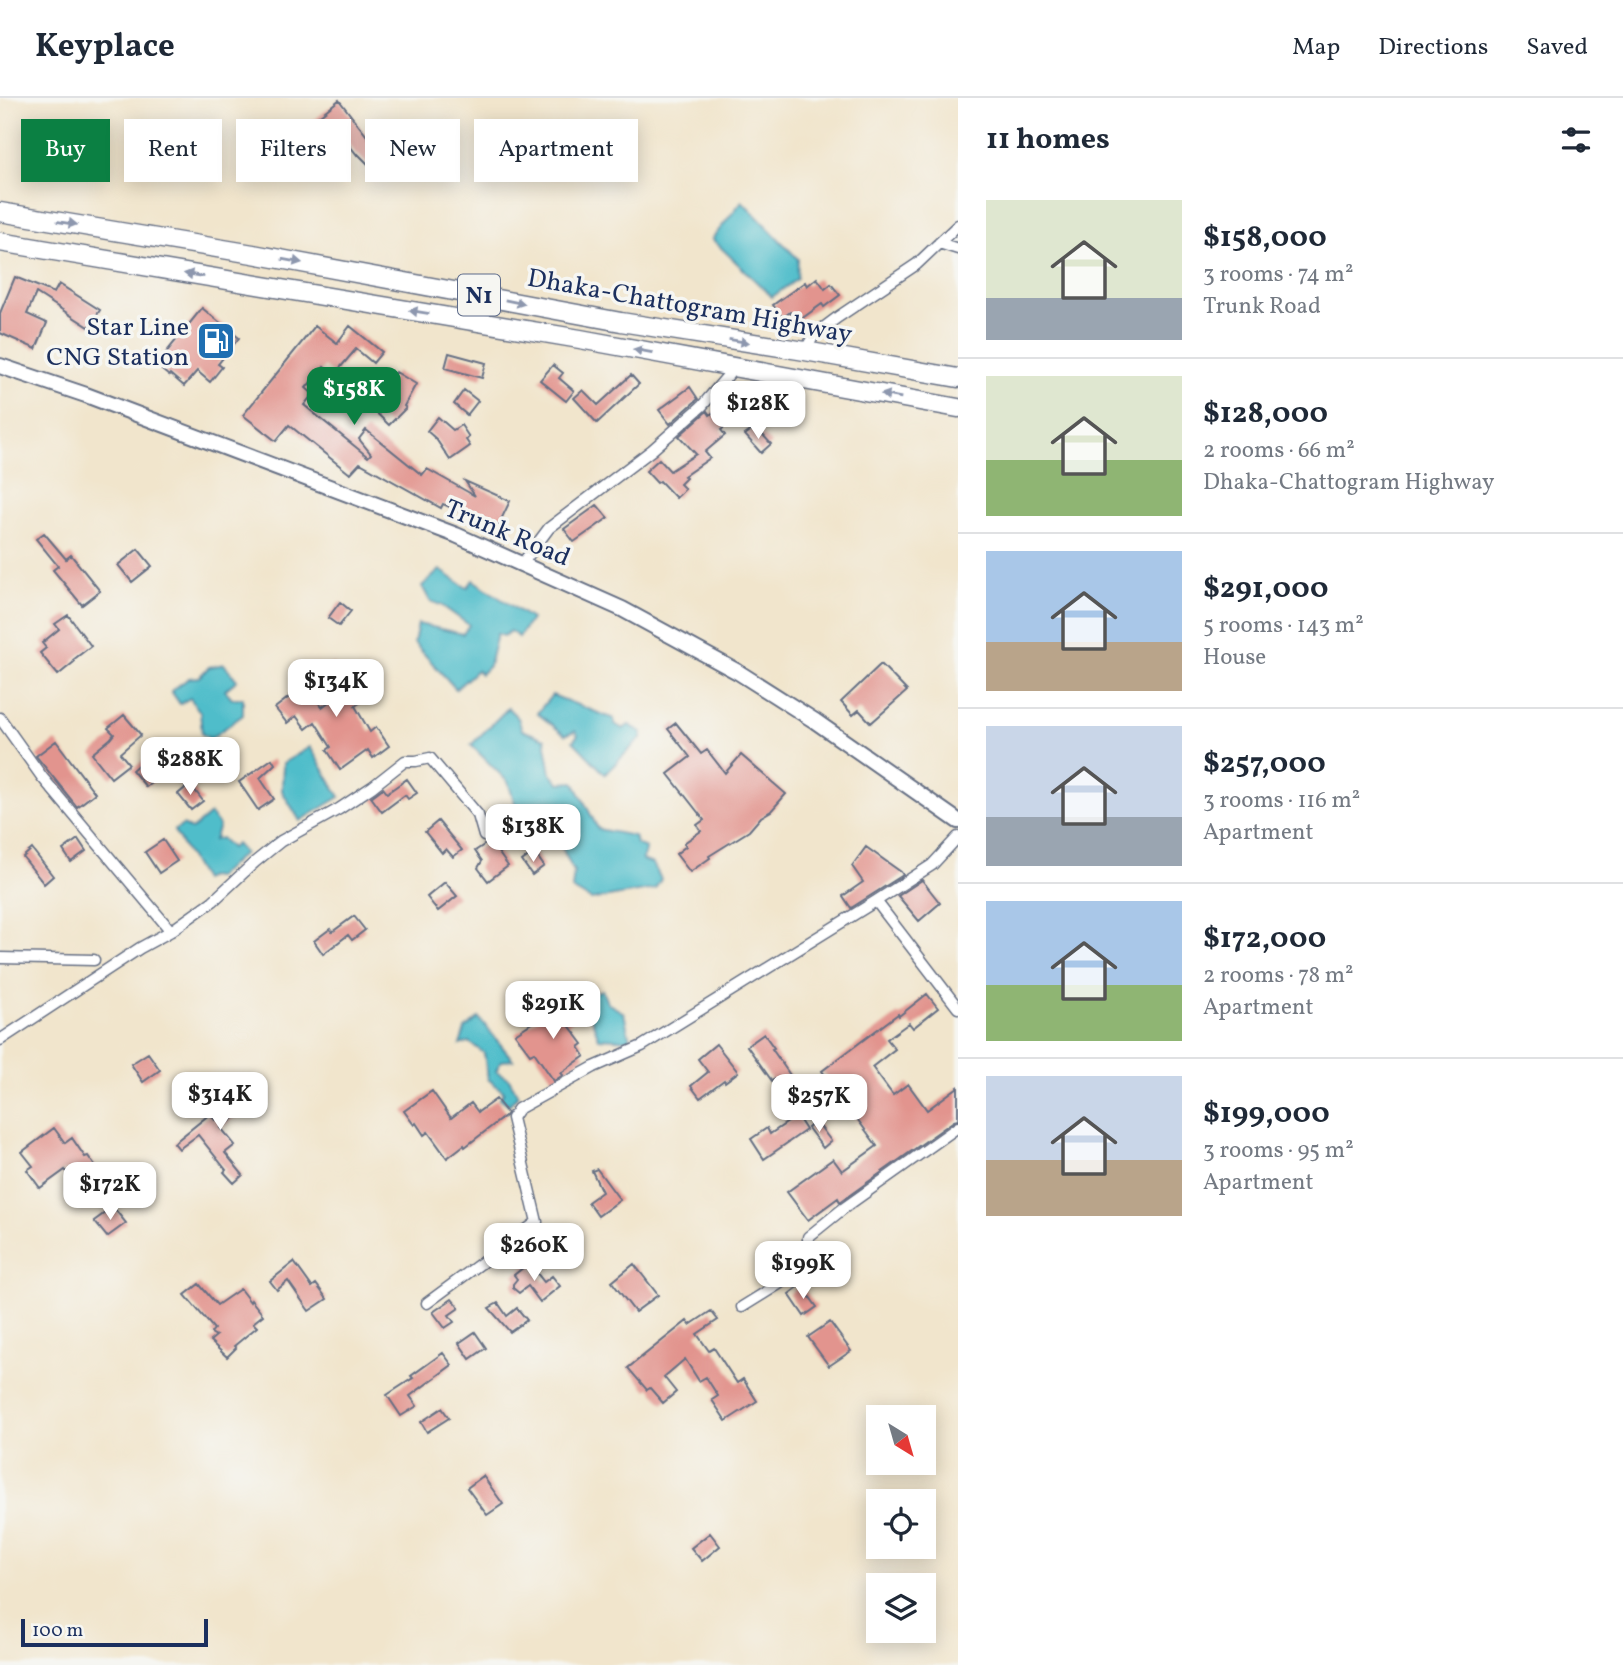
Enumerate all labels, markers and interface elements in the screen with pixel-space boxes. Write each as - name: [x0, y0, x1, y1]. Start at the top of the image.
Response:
- text: Keyplace: [35, 25, 175, 71]
- text: Map: [1292, 31, 1340, 65]
- text: Directions: [1378, 31, 1488, 65]
- text: Saved: [1526, 31, 1588, 65]
- chip: Buy: [21, 119, 110, 182]
- chip: Rent: [124, 119, 222, 182]
- chip: Filters: [236, 119, 351, 182]
- chip: New: [365, 119, 460, 182]
- chip: Apartment: [474, 119, 638, 182]
- text: 11 homes: [986, 119, 1110, 161]
- icon: filters: [1557, 121, 1595, 159]
- text: $158,000: [1203, 217, 1327, 259]
- one-way arrow: [56, 218, 78, 229]
- icon: home: [1042, 228, 1126, 312]
- one-way arrow: [281, 256, 303, 267]
- text: 3 rooms · 74 m²: [1203, 259, 1353, 291]
- street label: Dhaka-Chattogram Highway: [524, 261, 855, 353]
- one-way arrow: [183, 269, 205, 280]
- road number: N1: [458, 274, 500, 316]
- text: Trunk Road: [1203, 291, 1321, 323]
- one-way arrow: [504, 297, 526, 308]
- one-way arrow: [408, 306, 430, 317]
- place label: Star Line CNG Station: [46, 310, 189, 376]
- fuel station icon: Star Line CNG Station: [195, 320, 237, 362]
- one-way arrow: [729, 336, 751, 347]
- one-way arrow: [632, 345, 654, 356]
- pin: $158K: [305, 368, 403, 427]
- text: $158K: [323, 374, 385, 406]
- pin: $128K: [709, 382, 807, 441]
- text: $128K: [726, 388, 790, 420]
- one-way arrow: [880, 390, 902, 401]
- text: $128,000: [1203, 393, 1328, 435]
- icon: home: [1042, 404, 1126, 488]
- text: 2 rooms · 66 m²: [1203, 435, 1355, 467]
- text: Dhaka-Chattogram Highway: [1203, 467, 1494, 499]
- street label: Trunk Road: [439, 491, 576, 576]
- text: $291,000: [1203, 568, 1329, 610]
- icon: home: [1042, 579, 1126, 663]
- text: 5 rooms · 143 m²: [1203, 610, 1364, 642]
- text: House: [1203, 642, 1266, 674]
- pin: $134K: [287, 660, 385, 719]
- text: $134K: [304, 666, 368, 698]
- pin: $288K: [141, 738, 239, 797]
- text: $257,000: [1203, 743, 1326, 785]
- text: $288K: [157, 744, 223, 776]
- icon: home: [1042, 754, 1126, 838]
- text: 3 rooms · 116 m²: [1203, 785, 1360, 817]
- pin: $138K: [484, 804, 582, 864]
- text: $138K: [502, 811, 565, 843]
- text: Apartment: [1203, 817, 1314, 849]
- text: $172,000: [1203, 918, 1326, 960]
- icon: home: [1042, 929, 1126, 1013]
- text: 2 rooms · 78 m²: [1203, 960, 1354, 992]
- pin: $291K: [504, 982, 602, 1041]
- text: $291K: [521, 988, 585, 1020]
- text: Apartment: [1203, 992, 1314, 1024]
- pin: $314K: [171, 1072, 269, 1132]
- pin: $257K: [770, 1074, 868, 1134]
- text: $314K: [188, 1079, 252, 1111]
- text: $257K: [787, 1081, 851, 1113]
- text: $199,000: [1203, 1093, 1330, 1135]
- icon: home: [1042, 1104, 1126, 1188]
- text: 3 rooms · 95 m²: [1203, 1135, 1354, 1167]
- pin: $172K: [61, 1162, 159, 1222]
- text: Apartment: [1203, 1167, 1314, 1199]
- text: $172K: [79, 1169, 141, 1201]
- pin: $260K: [485, 1224, 583, 1283]
- text: $260K: [500, 1230, 568, 1262]
- pin: $199K: [754, 1242, 852, 1301]
- text: $199K: [771, 1248, 835, 1280]
- north arrow: [866, 1405, 936, 1475]
- map controls: [866, 1405, 936, 1643]
- button: locate: [866, 1489, 936, 1559]
- button: layers: [866, 1573, 936, 1643]
- scale bar: [21, 1616, 208, 1648]
- text: 100 m: [32, 1618, 83, 1644]

